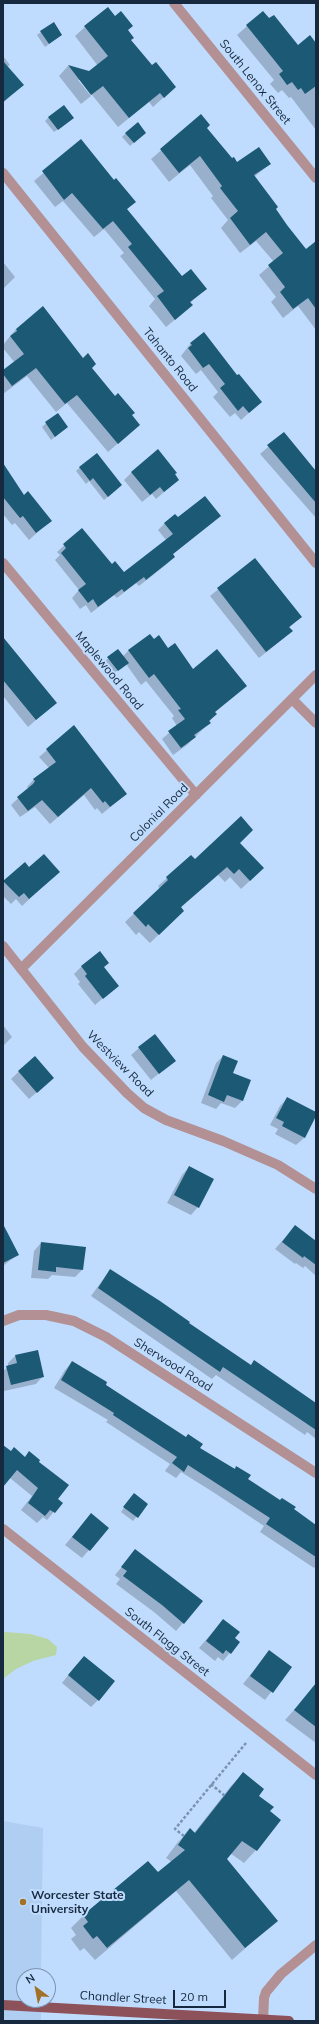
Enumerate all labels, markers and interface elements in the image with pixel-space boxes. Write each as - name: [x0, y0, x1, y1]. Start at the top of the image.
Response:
- street label: South Lenox Street: [216, 37, 294, 127]
- street label: Tahanto Road: [140, 325, 200, 395]
- street label: Maplewood Road: [72, 629, 146, 713]
- street label: Colonial Road: [127, 781, 191, 845]
- street label: Westview Road: [84, 1028, 156, 1100]
- street label: Sherwood Road: [131, 1335, 215, 1395]
- street label: South Flagg Street: [122, 1605, 212, 1679]
- place label: Worcester State University: [31, 1888, 124, 1916]
- marker: Worcester State University: [18, 1897, 28, 1907]
- north arrow: [16, 1968, 56, 2008]
- text: N: [23, 1971, 37, 1987]
- scale bar: [175, 1982, 228, 2008]
- street label: Chandler Street: [79, 1989, 167, 2007]
- text: 20 m: [180, 1989, 208, 2004]

